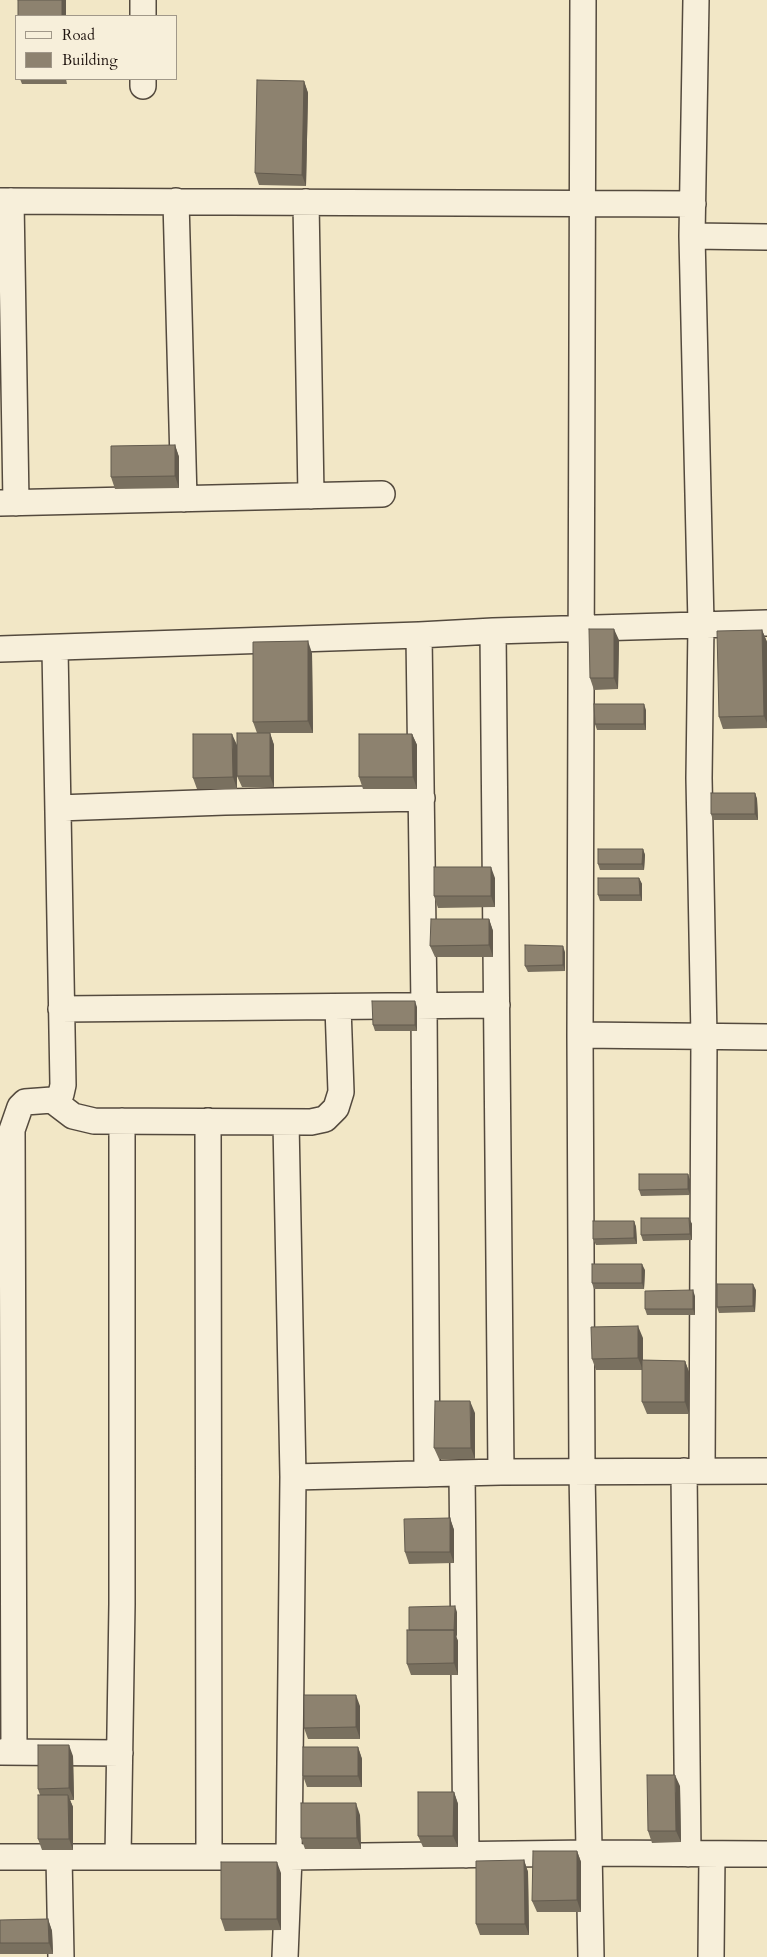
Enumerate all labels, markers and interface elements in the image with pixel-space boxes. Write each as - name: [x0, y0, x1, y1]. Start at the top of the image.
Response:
- legend: [15, 15, 178, 80]
- text: Road: [62, 25, 95, 45]
- text: Building: [62, 50, 118, 70]

